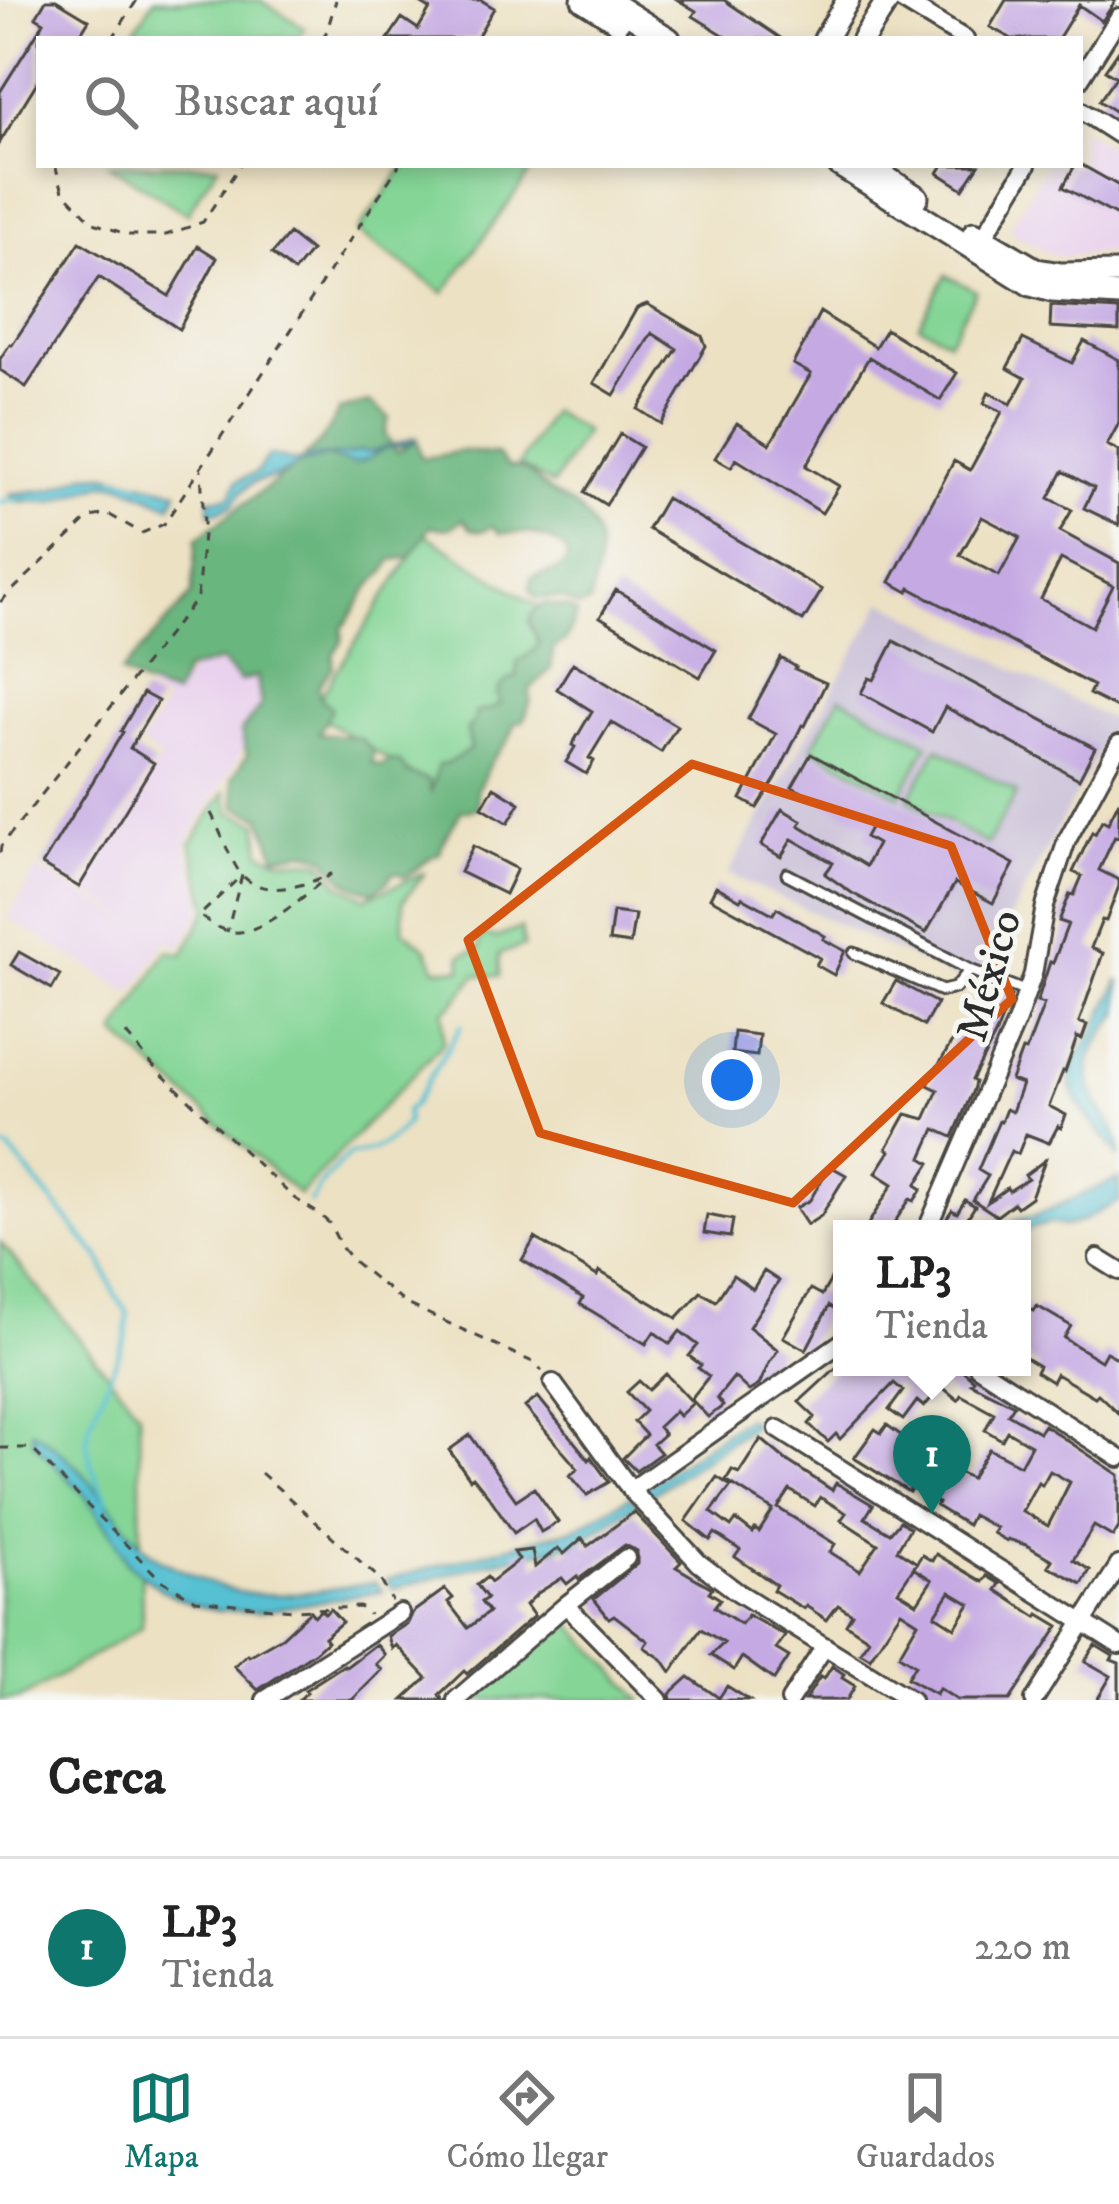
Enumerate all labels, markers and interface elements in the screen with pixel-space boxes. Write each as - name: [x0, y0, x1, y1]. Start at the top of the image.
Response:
- search box: [36, 36, 1083, 168]
- icon: search: [78, 69, 144, 135]
- text: Buscar aquí: [174, 74, 379, 130]
- street label: México: [944, 904, 1035, 1048]
- your location: [702, 1050, 762, 1110]
- popup: [833, 1220, 1031, 1376]
- text: LP3: [876, 1246, 951, 1302]
- text: Tienda: [876, 1302, 988, 1351]
- pin: 1: [893, 1415, 971, 1514]
- text: Cerca: [48, 1746, 165, 1810]
- text: LP3: [162, 1895, 237, 1951]
- text: 1: [80, 1923, 94, 1972]
- text: 220 m: [974, 1923, 1071, 1972]
- text: Tienda: [162, 1951, 274, 2000]
- tab: Mapa: [124, 2065, 199, 2178]
- tab: Cómo llegar: [446, 2065, 608, 2178]
- tab: Guardados: [856, 2065, 995, 2178]

